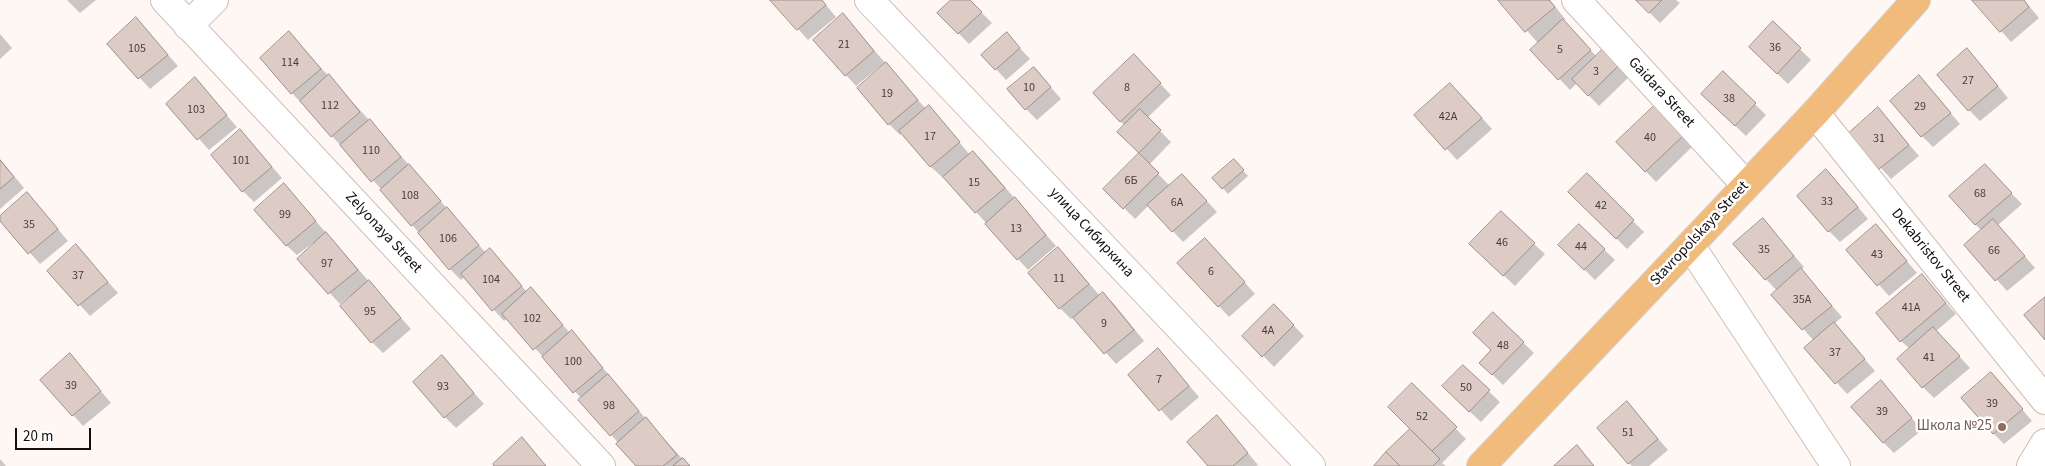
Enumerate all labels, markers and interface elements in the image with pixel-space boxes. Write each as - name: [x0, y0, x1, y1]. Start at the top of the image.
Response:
- house number: 21: [838, 38, 850, 52]
- house number: 36: [1769, 41, 1781, 55]
- house number: 105: [128, 42, 146, 56]
- house number: 5: [1557, 43, 1563, 57]
- street label: Gaidara Street: [1624, 54, 1698, 132]
- house number: 114: [281, 56, 299, 70]
- house number: 3: [1593, 65, 1599, 79]
- house number: 27: [1962, 74, 1974, 88]
- house number: 10: [1023, 81, 1035, 95]
- house number: 8: [1124, 81, 1130, 95]
- house number: 19: [881, 87, 893, 101]
- house number: 38: [1723, 92, 1735, 106]
- house number: 112: [321, 99, 339, 113]
- house number: 29: [1914, 100, 1926, 114]
- house number: 103: [187, 103, 205, 117]
- house number: 42А: [1439, 110, 1457, 124]
- house number: 17: [924, 130, 936, 144]
- house number: 40: [1644, 131, 1656, 145]
- house number: 31: [1873, 132, 1885, 146]
- house number: 110: [362, 144, 380, 158]
- house number: 101: [232, 154, 250, 168]
- house number: 6Б: [1125, 174, 1137, 188]
- house number: 15: [968, 176, 980, 190]
- street label: Stavropolskaya Street: [1647, 178, 1753, 290]
- street label: улица Сибиркина: [1045, 184, 1137, 282]
- house number: 68: [1974, 187, 1986, 201]
- street label: Zelyonaya Street: [341, 189, 425, 277]
- house number: 108: [401, 189, 419, 203]
- house number: 33: [1821, 195, 1833, 209]
- house number: 6А: [1171, 196, 1183, 210]
- house number: 42: [1595, 199, 1607, 213]
- street label: Dekabristov Street: [1887, 206, 1973, 306]
- house number: 99: [279, 208, 291, 222]
- house number: 35: [23, 218, 35, 232]
- house number: 13: [1010, 222, 1022, 236]
- house number: 106: [439, 232, 457, 246]
- house number: 46: [1496, 236, 1508, 250]
- house number: 44: [1575, 240, 1587, 254]
- house number: 35: [1758, 243, 1770, 257]
- house number: 66: [1988, 244, 2000, 258]
- house number: 43: [1871, 248, 1883, 262]
- house number: 97: [321, 257, 333, 271]
- house number: 6: [1208, 265, 1214, 279]
- house number: 37: [72, 269, 84, 283]
- house number: 11: [1053, 272, 1065, 286]
- house number: 104: [482, 273, 500, 287]
- house number: 35А: [1793, 293, 1811, 307]
- house number: 41А: [1902, 301, 1920, 315]
- house number: 95: [364, 305, 376, 319]
- house number: 102: [523, 312, 541, 326]
- house number: 9: [1101, 317, 1107, 331]
- house number: 4А: [1262, 324, 1274, 338]
- house number: 48: [1497, 339, 1509, 353]
- house number: 37: [1829, 346, 1841, 360]
- house number: 41: [1923, 351, 1935, 365]
- house number: 100: [564, 355, 582, 369]
- house number: 7: [1156, 373, 1162, 387]
- house number: 39: [65, 379, 77, 393]
- house number: 93: [437, 380, 449, 394]
- house number: 50: [1460, 381, 1472, 395]
- house number: 39: [1986, 397, 1998, 411]
- house number: 98: [603, 399, 615, 413]
- house number: 39: [1876, 405, 1888, 419]
- house number: 52: [1416, 410, 1428, 424]
- scale bar: [18, 418, 94, 450]
- place label: Школа №25: [1917, 418, 1992, 436]
- marker: Школа №25: [1996, 421, 2008, 433]
- text: 20 m: [23, 426, 53, 447]
- house number: 51: [1622, 426, 1634, 440]

